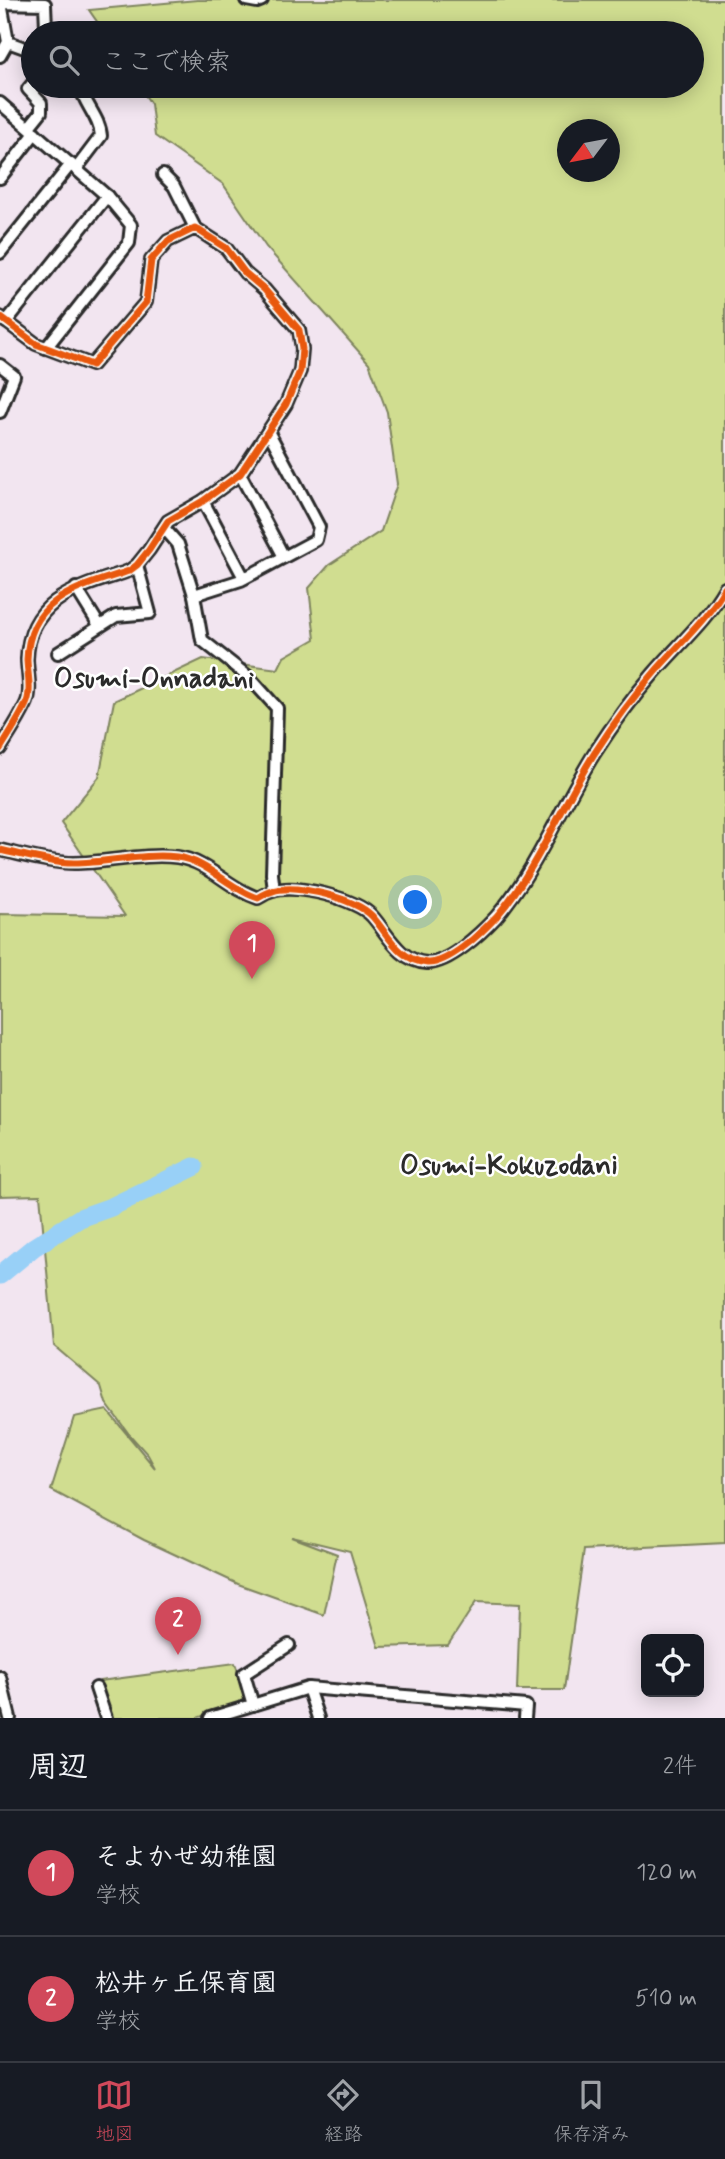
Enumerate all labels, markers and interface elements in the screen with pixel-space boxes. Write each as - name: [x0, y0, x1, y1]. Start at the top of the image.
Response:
- search box: [21, 21, 704, 98]
- icon: search: [45, 41, 83, 79]
- text: ここで検索: [101, 46, 231, 80]
- north arrow: [557, 119, 620, 182]
- district label: Osumi-Onnadani: [54, 661, 254, 698]
- your location: [398, 885, 432, 919]
- pin: 1: [229, 921, 275, 979]
- district label: Osumi-Kokuzodani: [400, 1148, 618, 1185]
- pin: 2: [155, 1597, 201, 1655]
- map controls: [641, 1634, 704, 1697]
- button: locate: [641, 1634, 704, 1697]
- text: 周辺: [28, 1748, 88, 1787]
- text: 2件: [663, 1752, 697, 1782]
- text: そよかぜ幼稚園: [95, 1841, 277, 1875]
- text: 1: [46, 1858, 56, 1888]
- text: 120 m: [636, 1858, 697, 1888]
- text: 学校: [95, 1881, 141, 1911]
- text: 松井ヶ丘保育園: [95, 1967, 277, 2001]
- text: 2: [45, 1984, 57, 2014]
- text: 510 m: [635, 1984, 697, 2014]
- text: 学校: [95, 2007, 141, 2037]
- tab: 地図: [95, 2076, 134, 2147]
- tab: 経路: [324, 2076, 363, 2147]
- tab: 保存済み: [553, 2076, 630, 2147]

